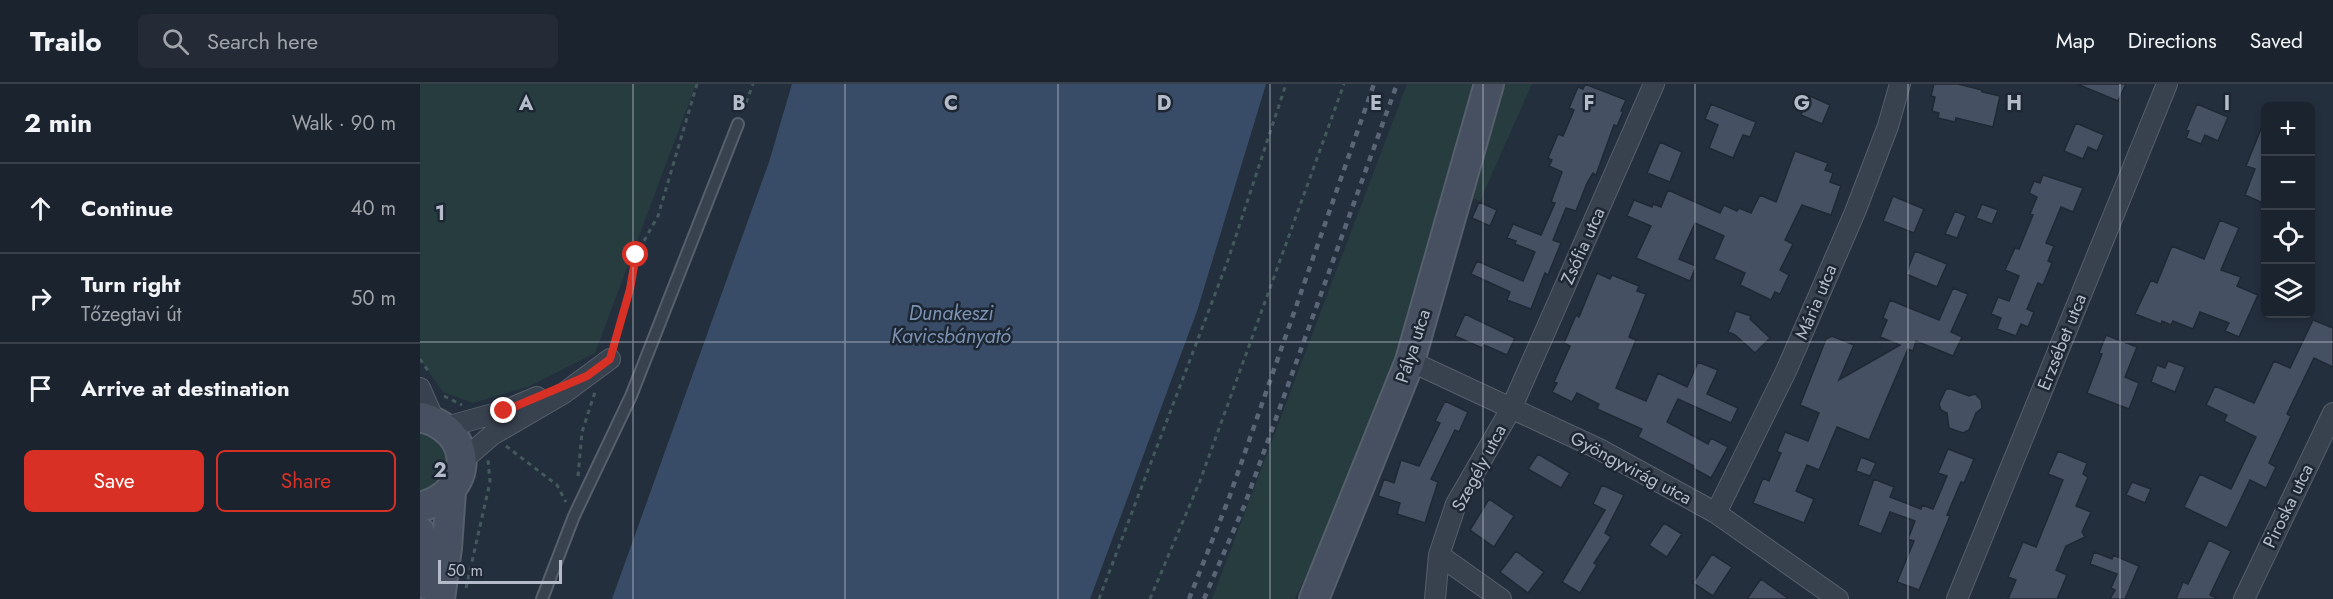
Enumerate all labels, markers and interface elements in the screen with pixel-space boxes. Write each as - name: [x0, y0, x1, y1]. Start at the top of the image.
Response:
- search box: [138, 14, 558, 68]
- text: Trailo: [30, 21, 102, 62]
- icon: search: [159, 25, 192, 58]
- text: Search here: [207, 25, 318, 57]
- text: Map: [2056, 26, 2095, 56]
- text: Directions: [2128, 26, 2217, 56]
- text: Saved: [2250, 26, 2303, 56]
- text: A: [518, 89, 534, 118]
- text: B: [732, 89, 746, 118]
- text: C: [944, 89, 958, 118]
- text: D: [1157, 89, 1171, 118]
- text: E: [1370, 89, 1382, 118]
- text: F: [1583, 89, 1595, 118]
- text: G: [1794, 89, 1810, 118]
- text: H: [2006, 89, 2022, 118]
- text: I: [2224, 89, 2230, 118]
- map controls: [2261, 102, 2315, 318]
- button: +: [2261, 102, 2315, 156]
- text: 2 min: [24, 104, 92, 142]
- text: Walk · 90 m: [292, 109, 396, 138]
- button: −: [2261, 156, 2315, 210]
- icon: ahead: [24, 192, 57, 225]
- text: Continue: [81, 192, 173, 224]
- text: 40 m: [351, 194, 396, 223]
- text: 1: [435, 199, 445, 228]
- street label: Zsófia utca: [1554, 203, 1612, 289]
- button: locate: [2261, 210, 2315, 264]
- route start: [622, 241, 648, 267]
- street label: Mária utca: [1789, 260, 1843, 344]
- button: layers: [2261, 264, 2315, 318]
- text: Turn right: [81, 268, 181, 300]
- icon: right: [24, 282, 57, 315]
- text: 50 m: [351, 284, 396, 313]
- street label: Erzsébet utca: [2031, 290, 2093, 394]
- water label: Dunakeszi Kavicsbányató: [891, 299, 1011, 351]
- text: Tőzegtavi út: [81, 300, 181, 329]
- street label: Pálya utca: [1389, 306, 1437, 386]
- icon: arrive: [24, 372, 57, 405]
- text: Arrive at destination: [81, 372, 290, 404]
- route end: [490, 397, 516, 423]
- street label: Szegély utca: [1445, 420, 1513, 516]
- street label: Gyöngyvirág utca: [1566, 425, 1696, 511]
- button: Save: [24, 450, 204, 512]
- button: Share: [216, 450, 396, 512]
- text: 2: [433, 456, 447, 485]
- street label: Piroska utca: [2256, 460, 2320, 552]
- scale bar: [438, 557, 562, 584]
- text: 50 m: [447, 559, 483, 582]

